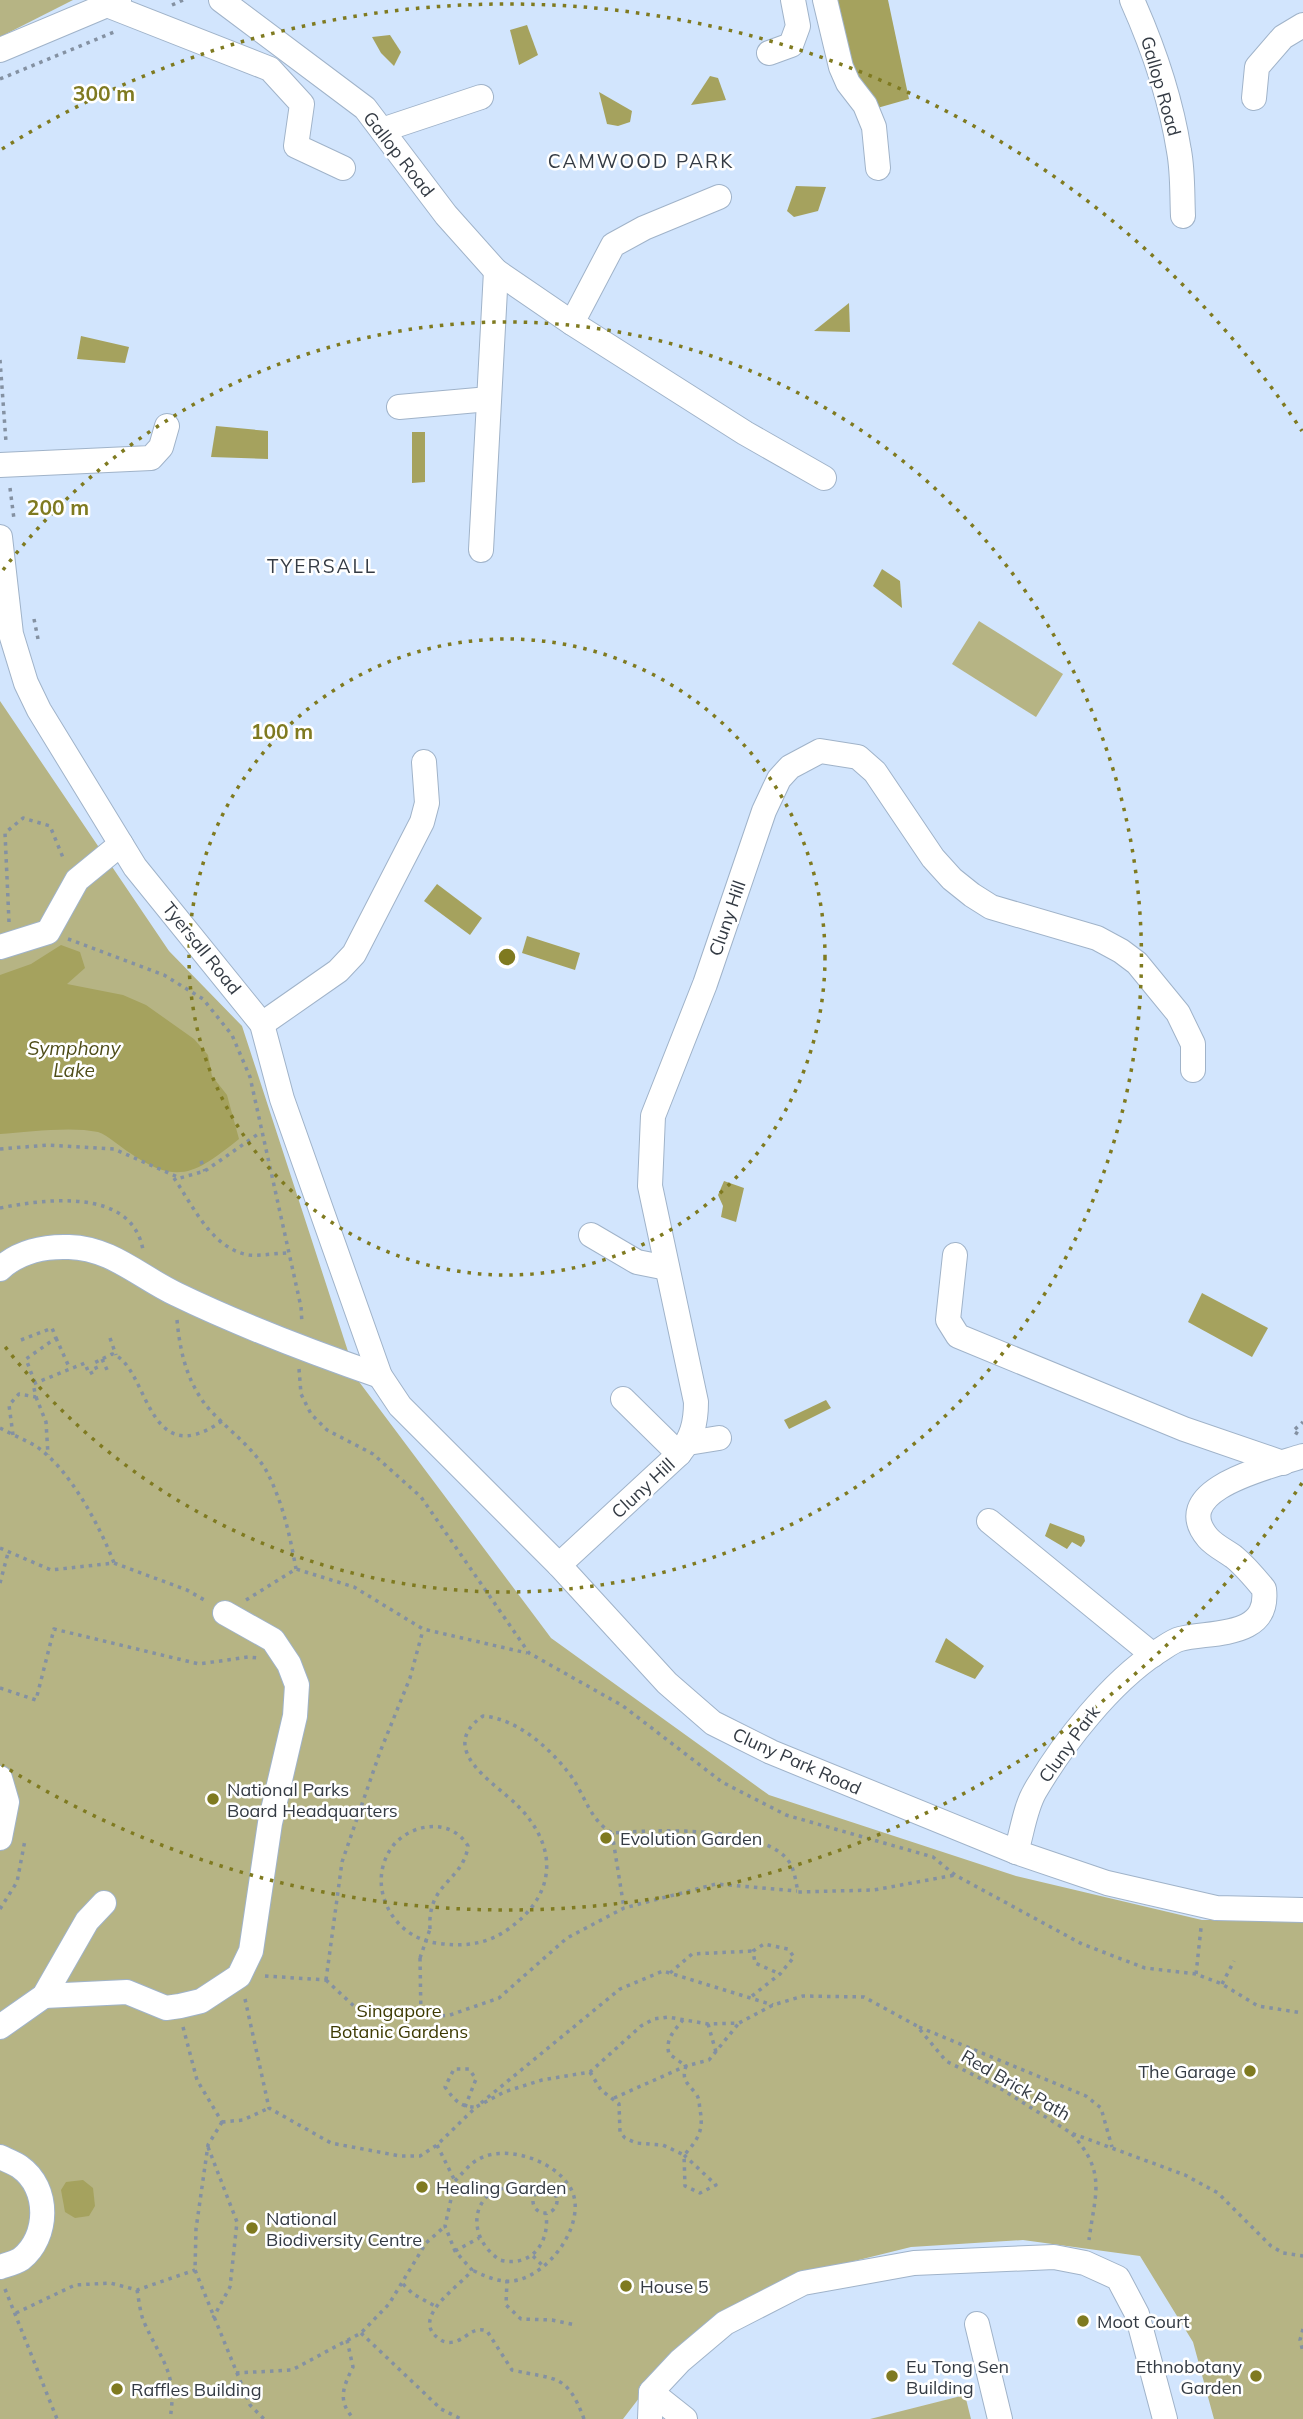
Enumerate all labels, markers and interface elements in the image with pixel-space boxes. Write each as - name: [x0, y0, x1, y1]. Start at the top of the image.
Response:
- street label: Gallop Road: [1136, 34, 1186, 138]
- text: 300 m: [73, 80, 135, 106]
- street label: Gallop Road: [358, 107, 440, 201]
- district label: CAMWOOD PARK: [548, 149, 734, 173]
- text: 200 m: [27, 494, 89, 520]
- district label: TYERSALL: [267, 554, 377, 578]
- text: 100 m: [251, 718, 313, 744]
- street label: Cluny Hill: [703, 877, 751, 959]
- street label: Tyersall Road: [158, 897, 246, 999]
- centre of rings: [495, 945, 519, 969]
- water label: Symphony Lake: [28, 1036, 121, 1082]
- street label: Cluny Hill: [607, 1453, 679, 1523]
- street label: Cluny Park: [1033, 1700, 1105, 1787]
- street label: Cluny Park Road: [729, 1722, 865, 1800]
- place label: National Parks Board Headquarters: [227, 1778, 398, 1822]
- marker: National Parks Board Headquarters: [205, 1791, 221, 1807]
- place label: Evolution Garden: [620, 1827, 762, 1850]
- marker: Evolution Garden: [598, 1830, 614, 1846]
- park label: Singapore Botanic Gardens: [330, 1999, 468, 2043]
- street label: Red Brick Path: [957, 2044, 1075, 2126]
- place label: The Garage: [1138, 2060, 1236, 2083]
- marker: The Garage: [1242, 2063, 1258, 2079]
- place label: Healing Garden: [436, 2176, 567, 2199]
- marker: Healing Garden: [414, 2179, 430, 2195]
- place label: National Biodiversity Centre: [266, 2207, 422, 2251]
- marker: National Biodiversity Centre: [244, 2220, 260, 2236]
- place label: House 5: [640, 2275, 709, 2298]
- marker: House 5: [618, 2278, 634, 2294]
- place label: Moot Court: [1097, 2310, 1190, 2333]
- marker: Moot Court: [1075, 2313, 1091, 2329]
- place label: Eu Tong Sen Building: [906, 2355, 1009, 2399]
- place label: Ethnobotany Garden: [1136, 2355, 1242, 2399]
- marker: Eu Tong Sen Building: [884, 2368, 900, 2384]
- marker: Ethnobotany Garden: [1248, 2368, 1264, 2384]
- place label: Raffles Building: [131, 2378, 261, 2401]
- marker: Raffles Building: [109, 2381, 125, 2397]

